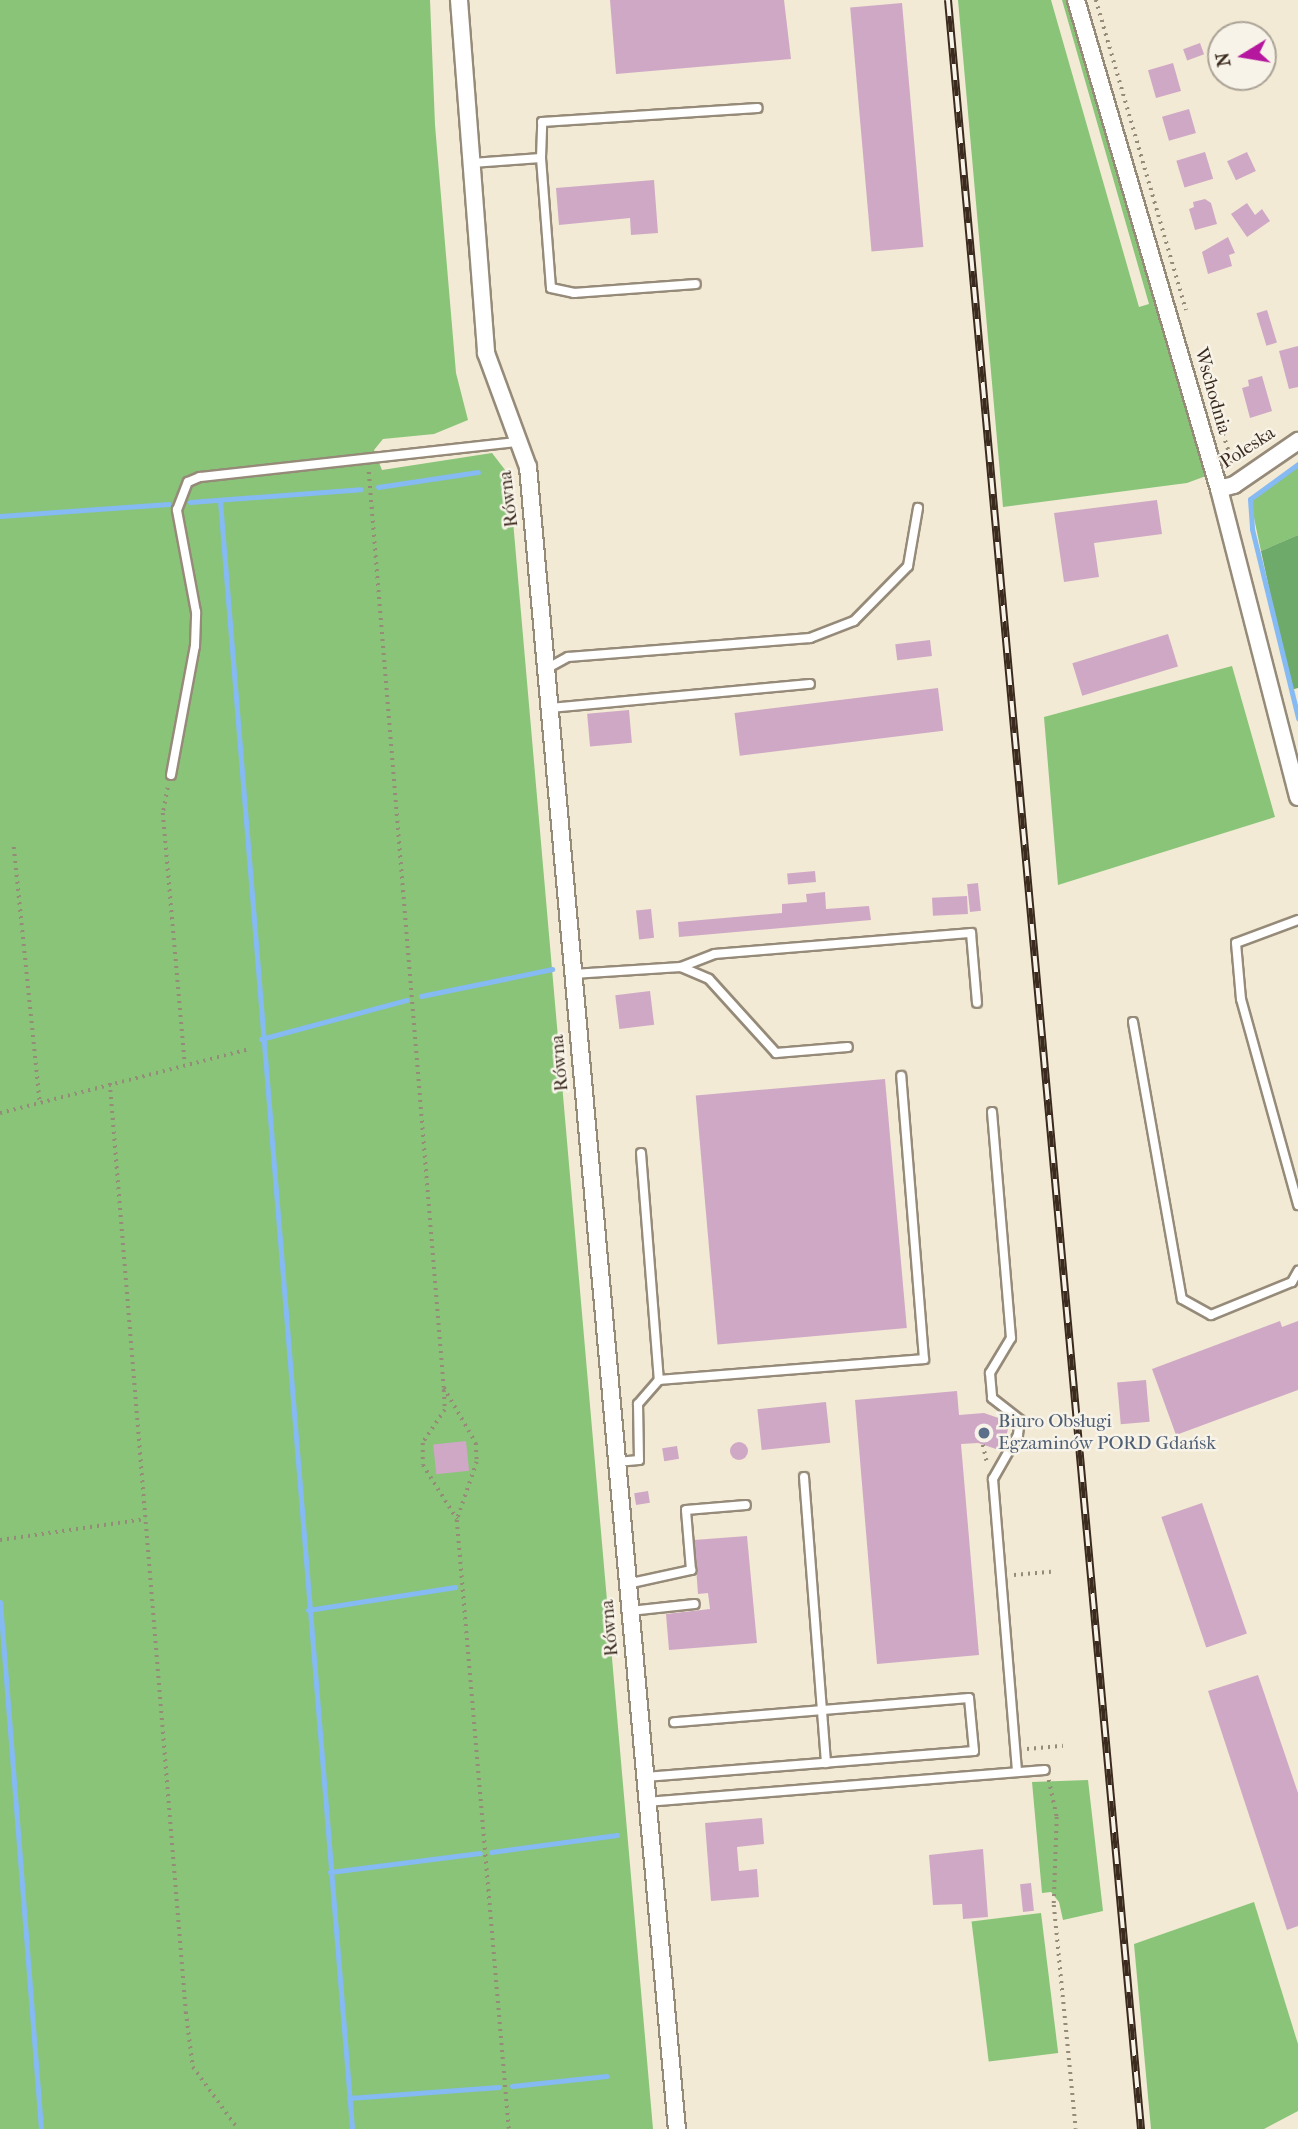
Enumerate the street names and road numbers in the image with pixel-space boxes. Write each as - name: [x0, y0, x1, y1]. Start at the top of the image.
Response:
- street label: Wschodnia: [1189, 345, 1235, 437]
- street label: Poleska: [1216, 422, 1280, 474]
- street label: Równa: [494, 469, 524, 529]
- street label: Równa: [546, 1034, 574, 1092]
- street label: Równa: [596, 1599, 624, 1657]

